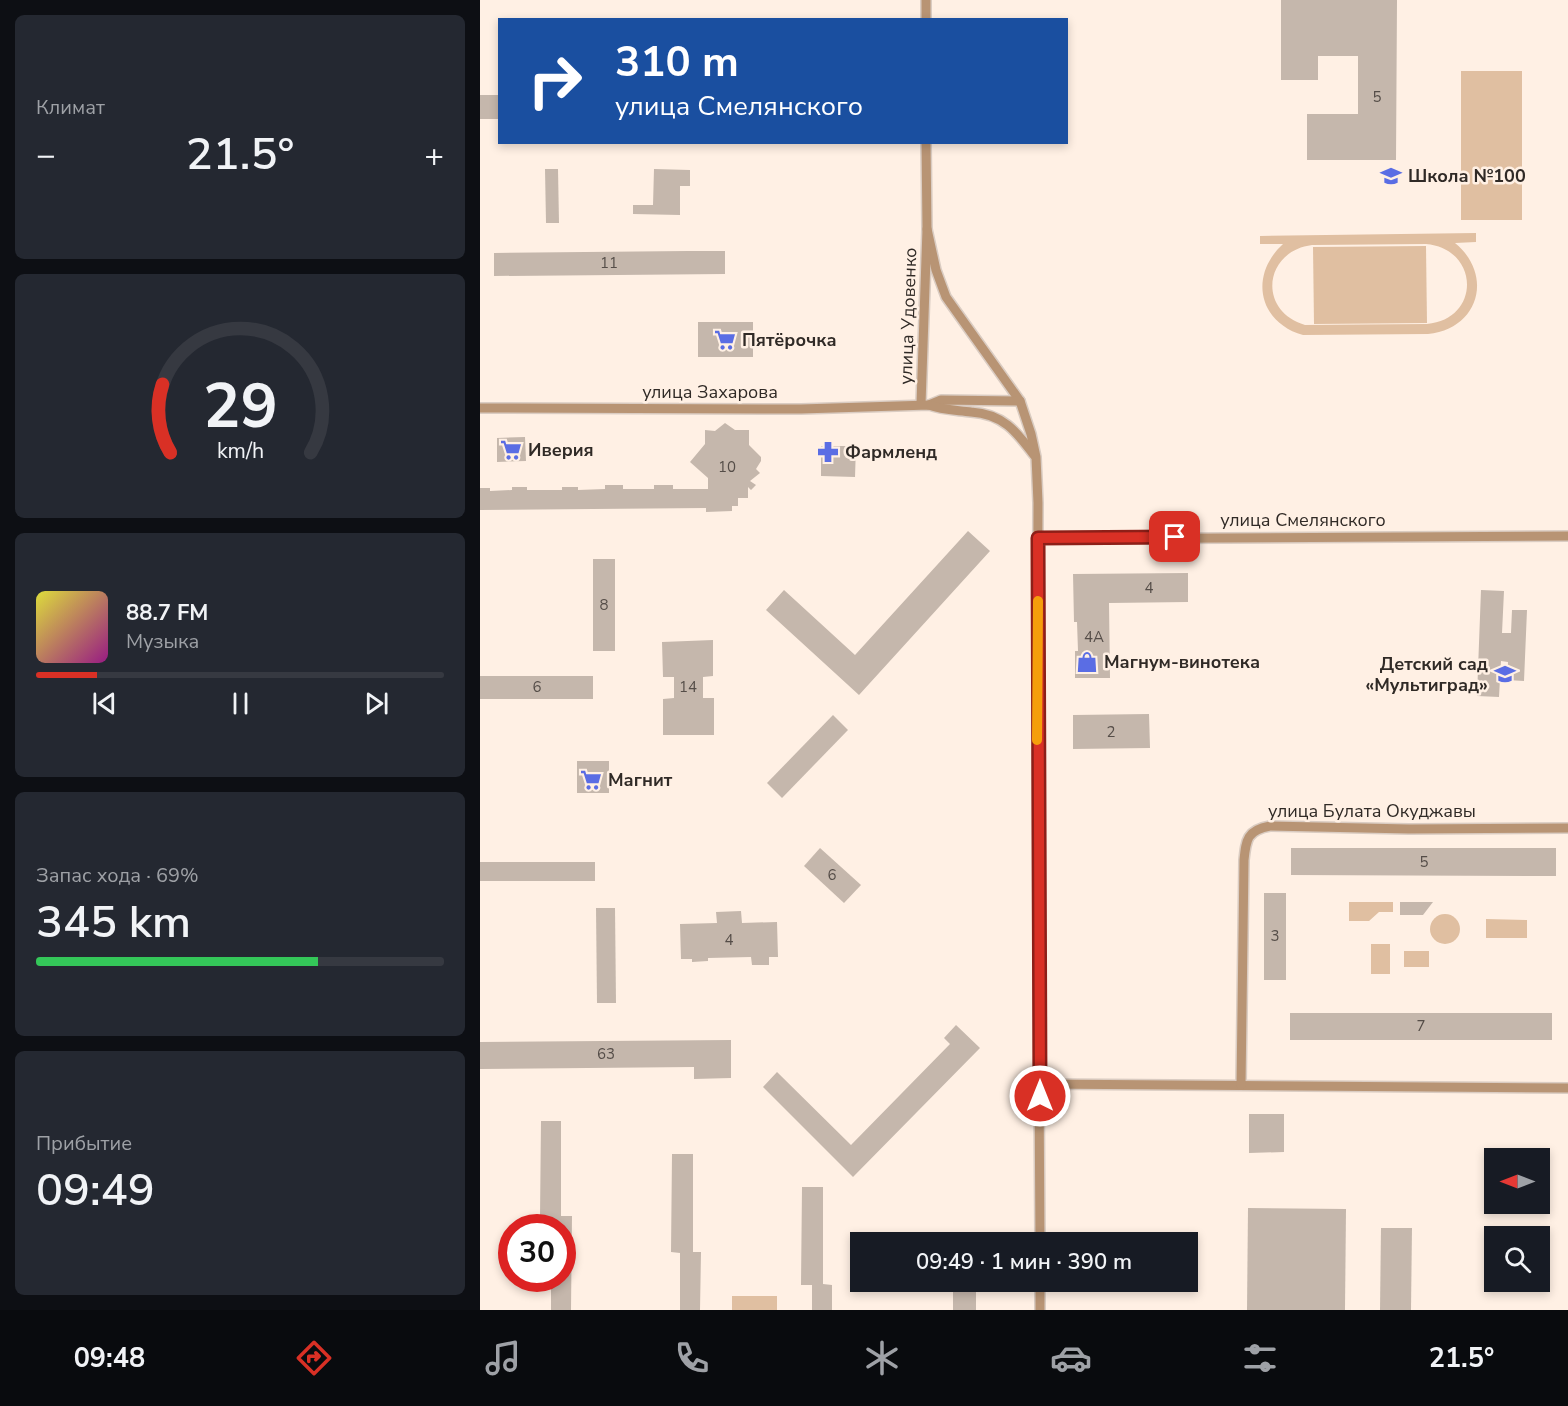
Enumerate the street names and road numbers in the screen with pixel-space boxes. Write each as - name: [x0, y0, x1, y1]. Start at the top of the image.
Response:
- street label: улица Удовенко: [894, 247, 922, 385]
- street label: улица Захарова: [642, 380, 778, 404]
- street label: улица Смелянского: [1220, 508, 1386, 532]
- street label: улица Булата Окуджавы: [1268, 799, 1476, 823]

